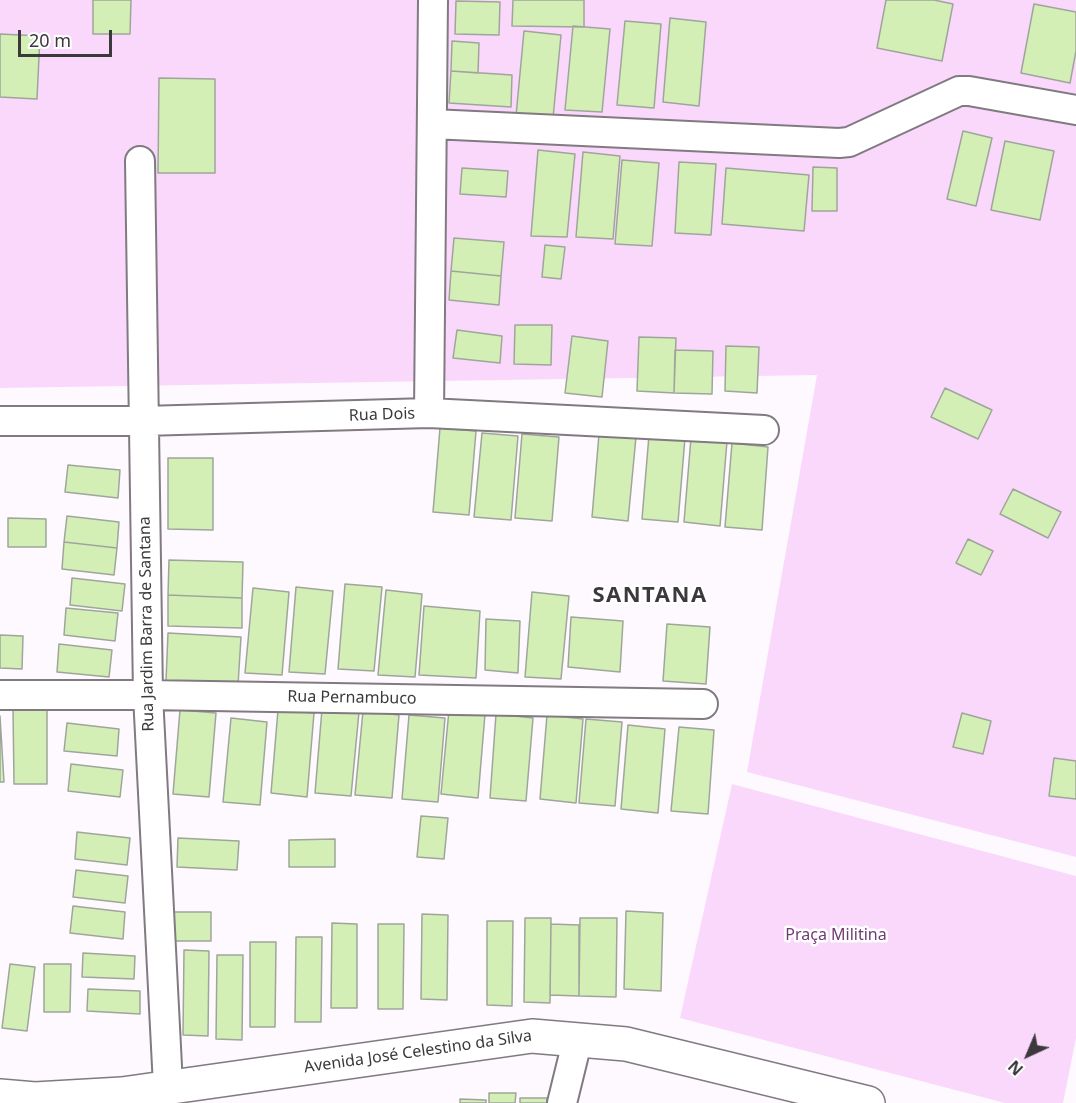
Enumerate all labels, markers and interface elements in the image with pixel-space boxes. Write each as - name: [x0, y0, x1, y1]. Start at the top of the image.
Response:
- scale bar: [21, 18, 116, 56]
- text: 20 m: [29, 28, 71, 52]
- street label: Rua Dois: [349, 404, 415, 426]
- street label: Rua Jardim Barra de Santana: [136, 516, 158, 732]
- district label: SANTANA: [592, 583, 708, 609]
- street label: Rua Pernambuco: [287, 687, 417, 709]
- park label: Praça Militina: [785, 925, 887, 945]
- north arrow: [998, 1025, 1058, 1085]
- street label: Avenida José Celestino da Silva: [303, 1026, 533, 1078]
- text: N: [1003, 1056, 1028, 1080]

